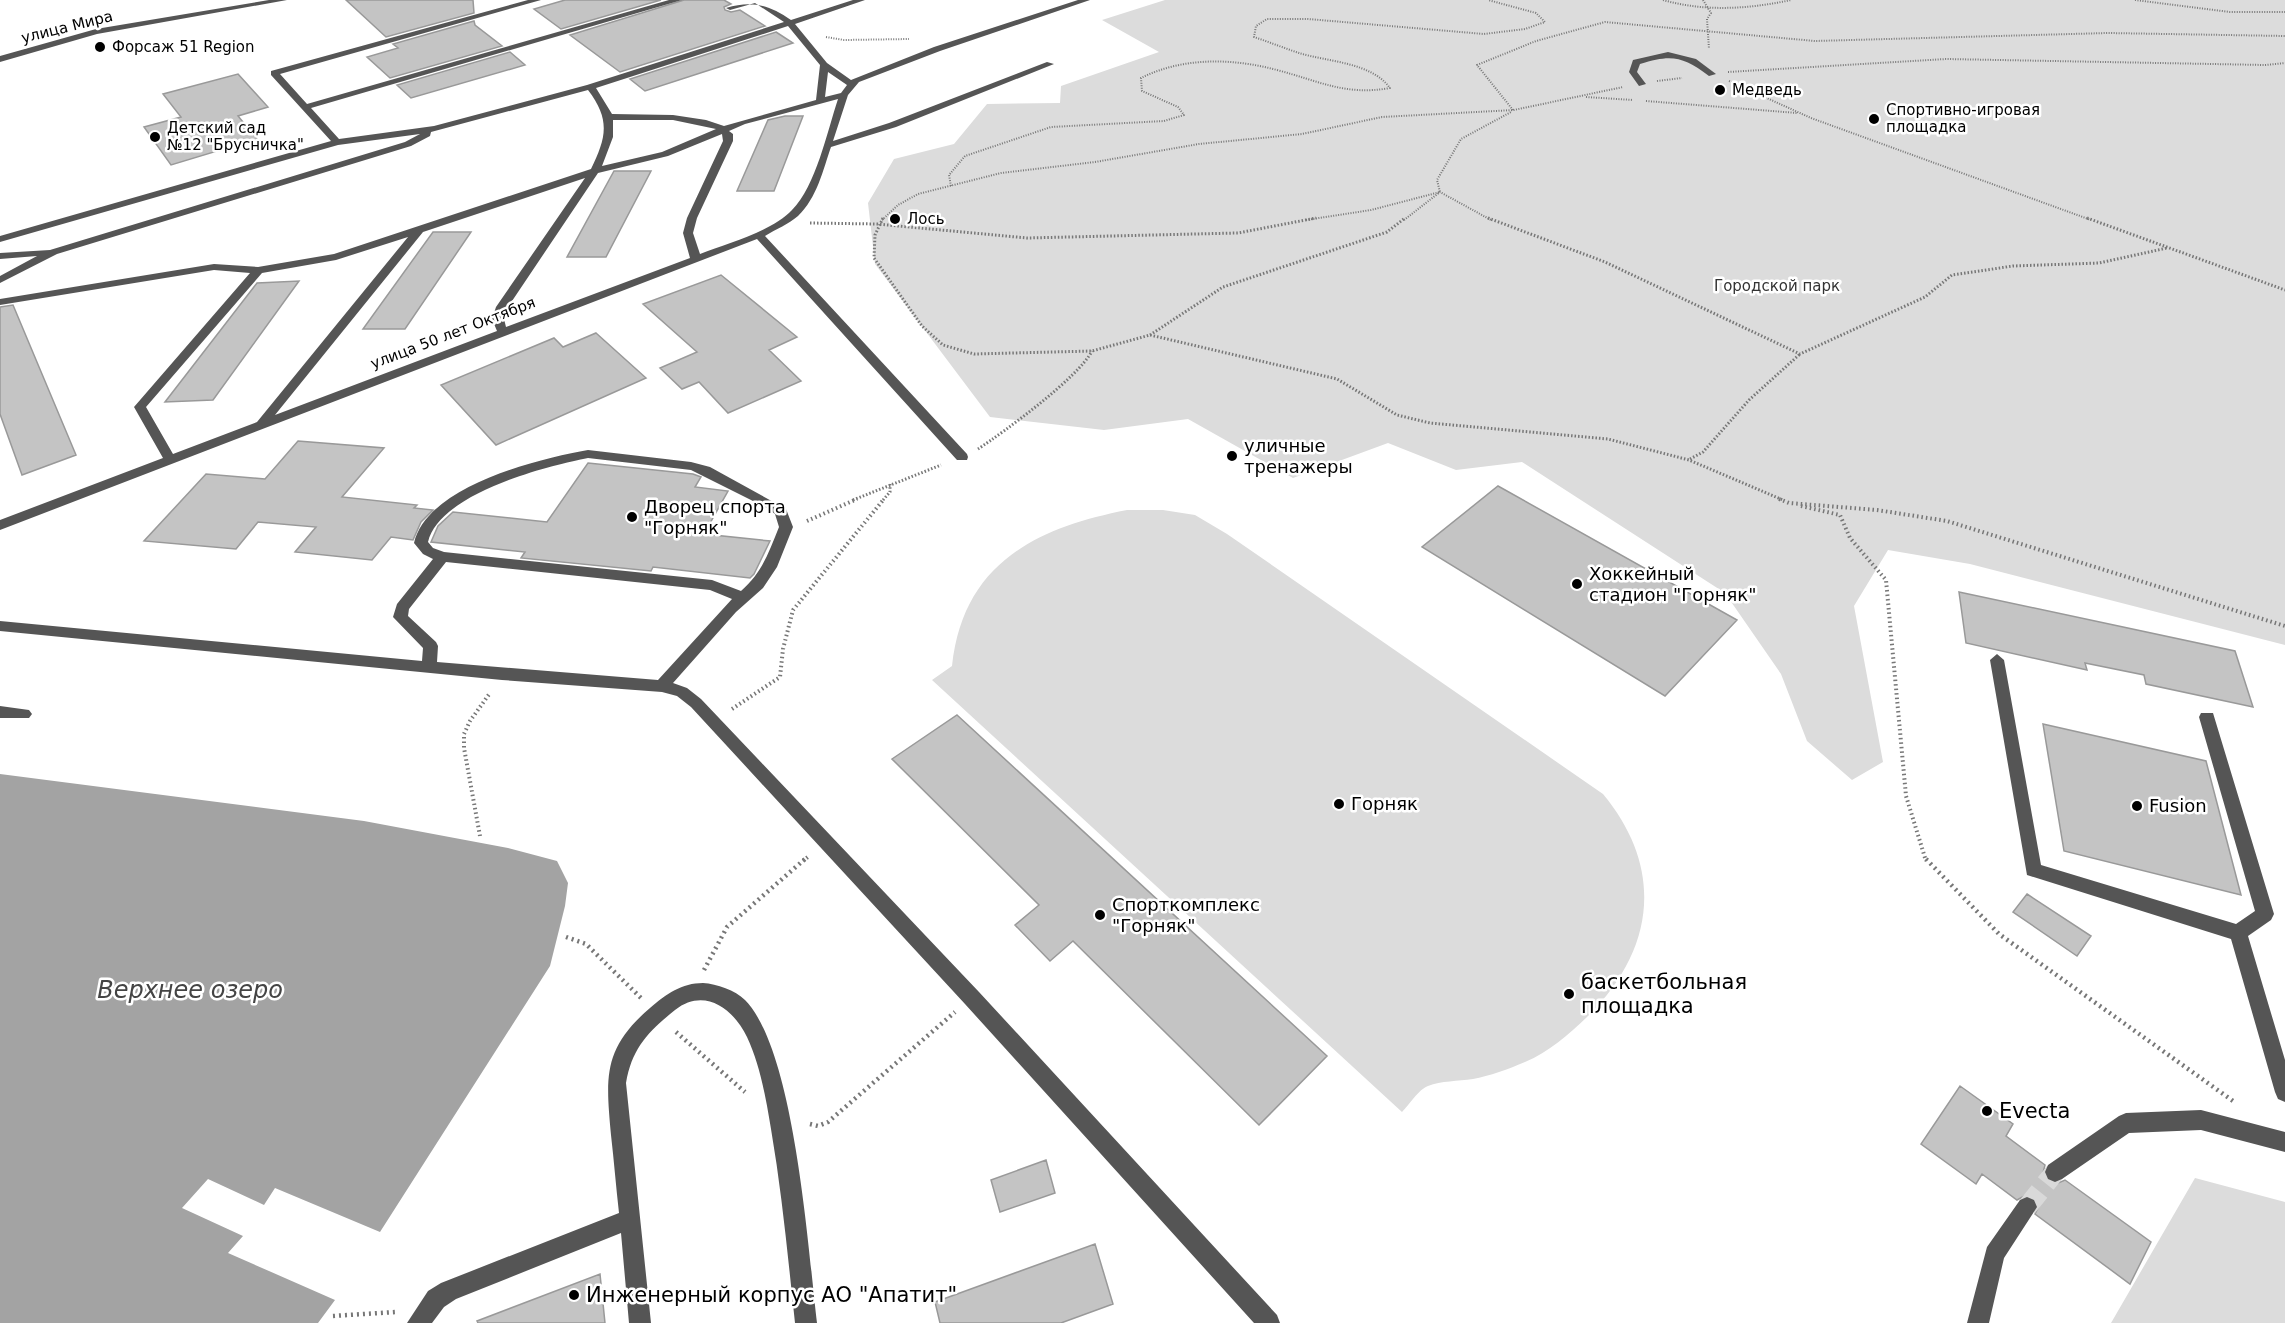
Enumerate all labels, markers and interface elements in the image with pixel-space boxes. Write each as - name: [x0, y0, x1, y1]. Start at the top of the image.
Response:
- street label: улица Мира: [19, 7, 115, 47]
- place label: Форсаж 51 Region: [112, 38, 255, 56]
- marker: Форсаж 51 Region: [93, 40, 107, 54]
- place label: Медведь: [1732, 81, 1802, 99]
- marker: Медведь: [1713, 83, 1727, 97]
- place label: Спортивно-игровая площадка: [1886, 101, 2040, 136]
- marker: Спортивно-игровая площадка: [1867, 112, 1881, 126]
- place label: Детский сад №12 "Брусничка": [167, 119, 304, 154]
- marker: Детский сад №12 "Брусничка": [148, 130, 162, 144]
- place label: Лось: [907, 210, 945, 228]
- marker: Лось: [888, 212, 902, 226]
- park label: Городской парк: [1714, 277, 1840, 295]
- street label: улица 50 лет Октября: [368, 293, 538, 373]
- place label: уличные тренажеры: [1244, 435, 1353, 477]
- marker: уличные тренажеры: [1225, 449, 1239, 463]
- place label: Дворец спорта "Горняк": [644, 496, 786, 538]
- marker: Дворец спорта "Горняк": [625, 510, 639, 524]
- place label: Хоккейный стадион "Горняк": [1589, 563, 1757, 605]
- marker: Хоккейный стадион "Горняк": [1570, 577, 1584, 591]
- place label: Горняк: [1351, 793, 1418, 814]
- place label: Fusion: [2149, 795, 2207, 816]
- marker: Горняк: [1332, 797, 1346, 811]
- marker: Fusion: [2130, 799, 2144, 813]
- place label: Спорткомплекс "Горняк": [1112, 894, 1260, 936]
- marker: Спорткомплекс "Горняк": [1093, 908, 1107, 922]
- place label: баскетбольная площадка: [1581, 970, 1747, 1018]
- water label: Верхнее озеро: [97, 976, 283, 1004]
- marker: баскетбольная площадка: [1562, 987, 1576, 1001]
- place label: Evecta: [1999, 1099, 2070, 1123]
- marker: Evecta: [1980, 1104, 1994, 1118]
- place label: Инженерный корпус АО "Апатит": [586, 1283, 957, 1307]
- marker: Инженерный корпус АО "Апатит": [567, 1288, 581, 1302]

